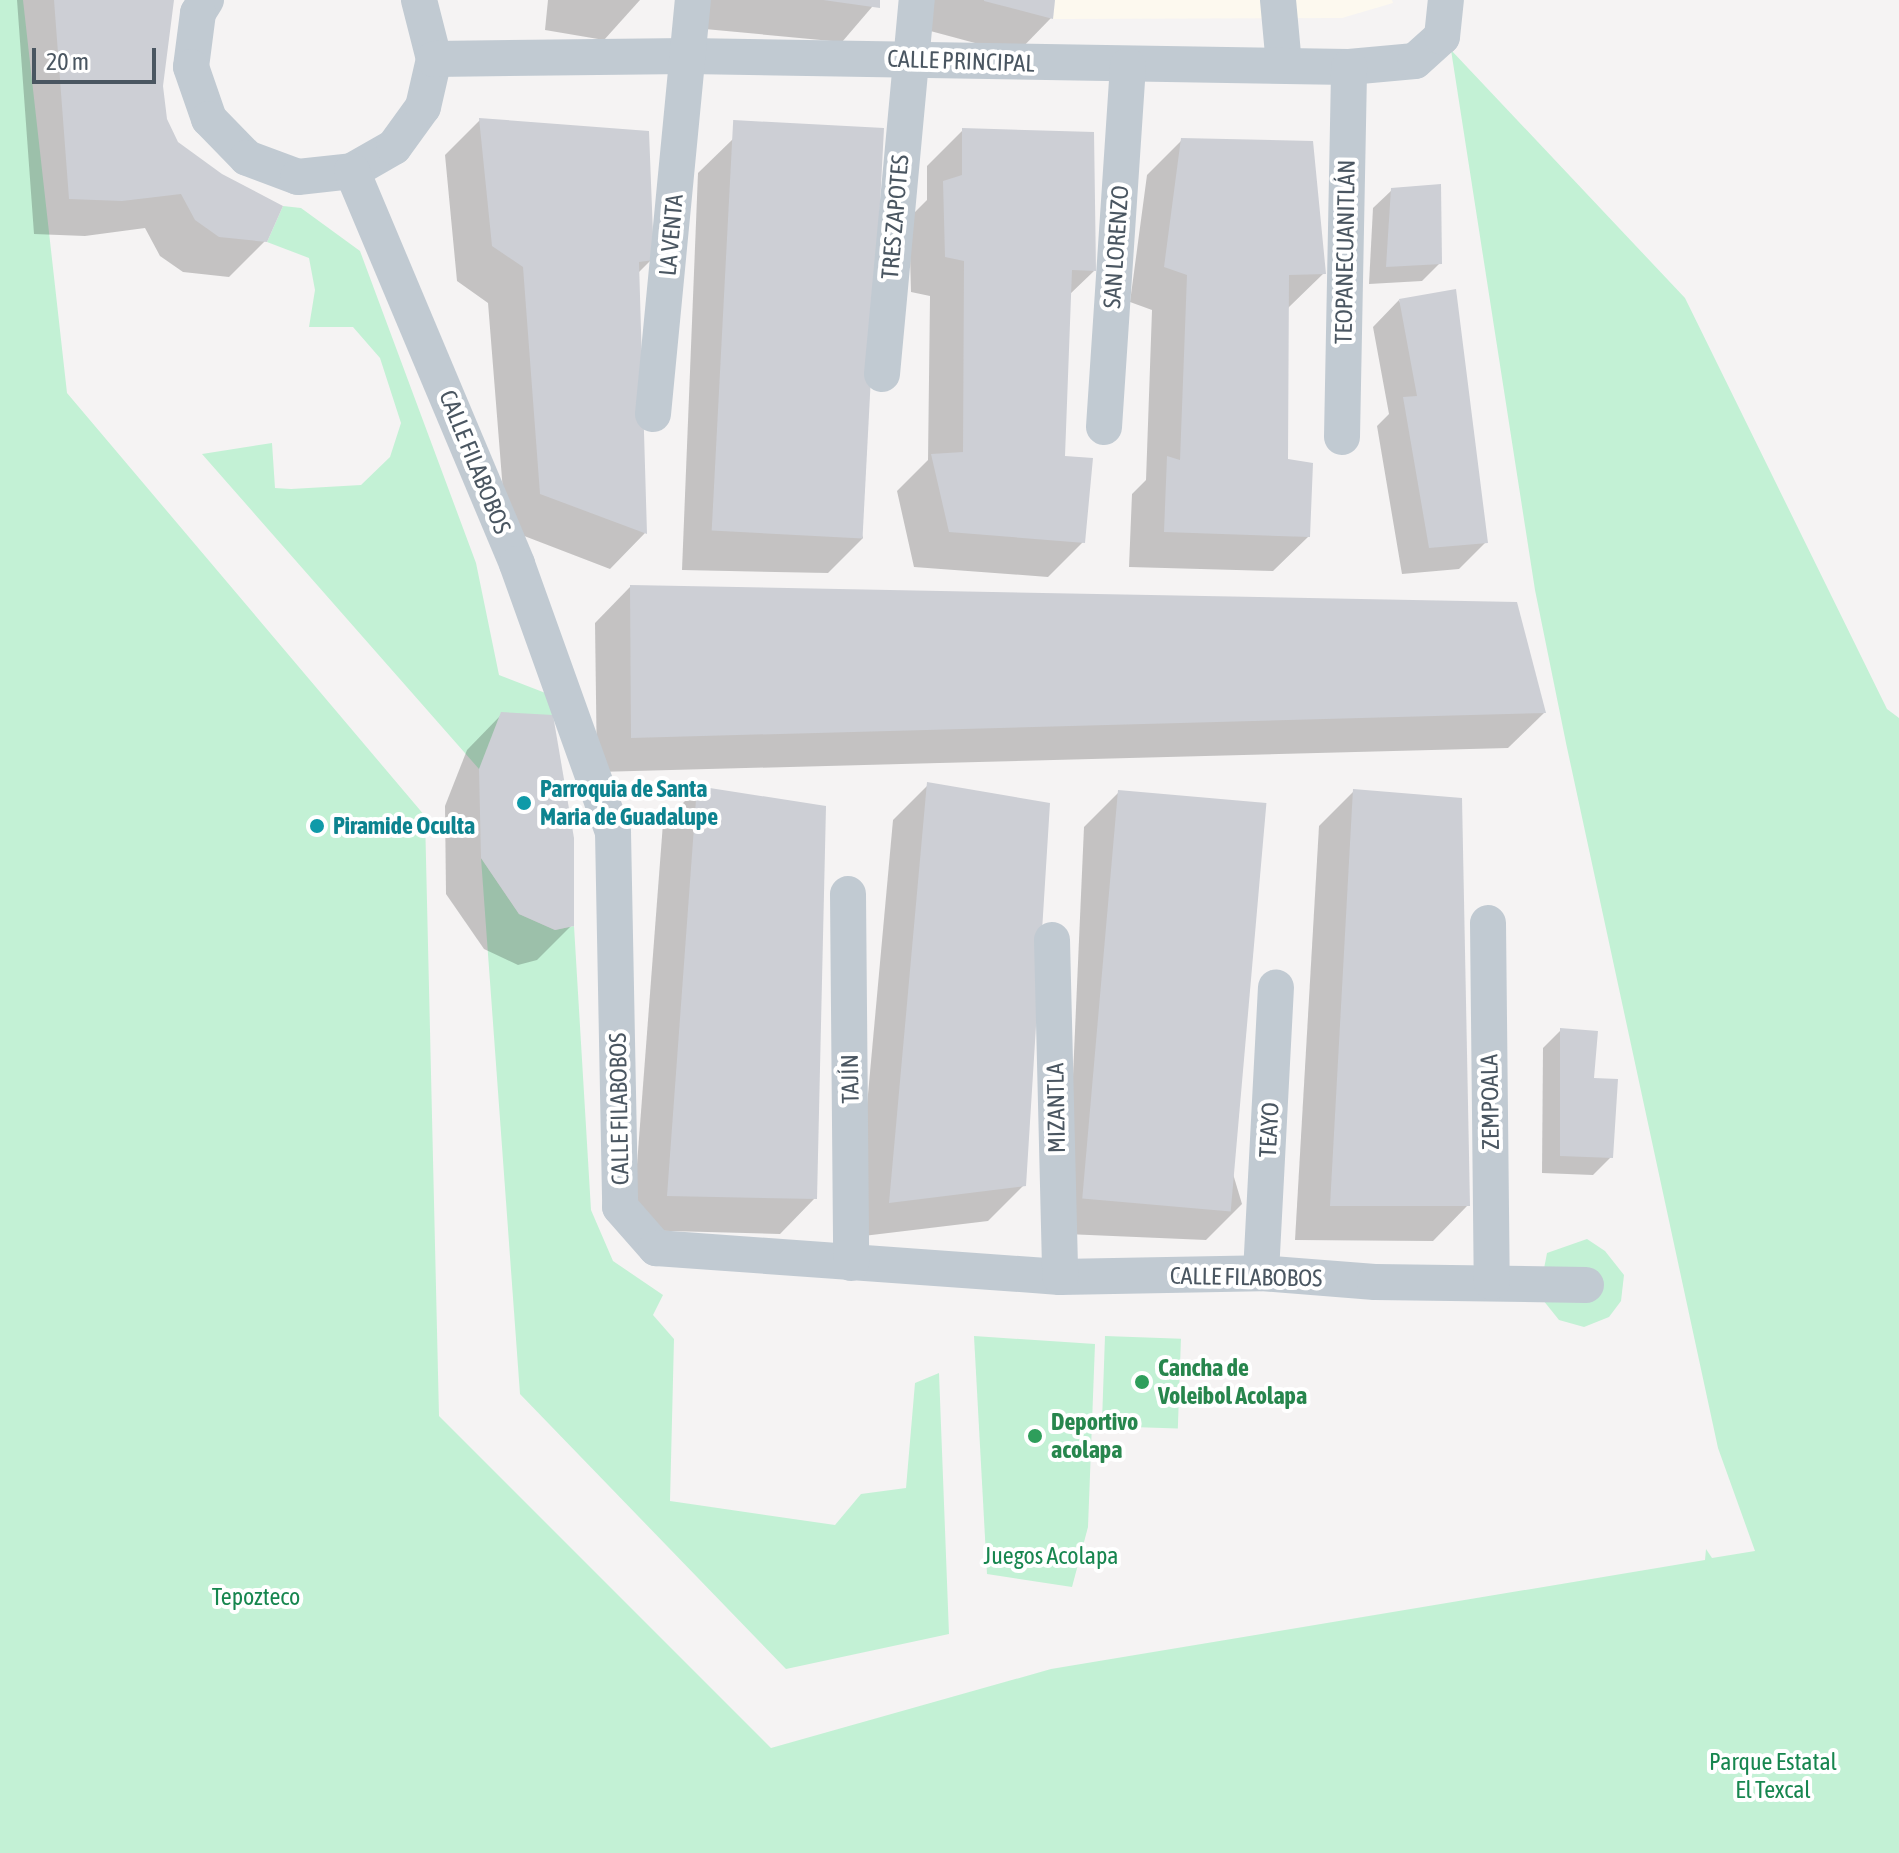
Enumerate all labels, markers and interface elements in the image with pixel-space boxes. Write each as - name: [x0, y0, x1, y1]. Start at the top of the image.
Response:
- scale bar: [36, 32, 160, 82]
- street label: CALLE PRINCIPAL: [887, 44, 1035, 78]
- text: 20 m: [46, 48, 89, 75]
- street label: TRES ZAPOTES: [875, 154, 915, 280]
- street label: TEOPANECUANITLÁN: [1329, 160, 1361, 344]
- street label: SAN LORENZO: [1097, 184, 1135, 310]
- street label: LA VENTA: [653, 193, 689, 277]
- street label: CALLE FILABOBOS: [433, 386, 517, 538]
- place label: Parroquia de Santa Maria de Guadalupe: [540, 775, 718, 831]
- marker: Parroquia de Santa Maria de Guadalupe: [515, 794, 533, 812]
- place label: Piramide Oculta: [333, 812, 475, 840]
- marker: Piramide Oculta: [308, 817, 326, 835]
- street label: CALLE FILABOBOS: [603, 1033, 635, 1185]
- street label: TAJÍN: [835, 1054, 865, 1104]
- street label: ZEMPOALA: [1475, 1054, 1505, 1150]
- street label: MIZANTLA: [1041, 1063, 1071, 1153]
- street label: TEAYO: [1253, 1102, 1285, 1158]
- street label: CALLE FILABOBOS: [1170, 1261, 1322, 1293]
- place label: Cancha de Voleibol Acolapa: [1158, 1354, 1307, 1410]
- marker: Cancha de Voleibol Acolapa: [1133, 1373, 1151, 1391]
- place label: Deportivo acolapa: [1051, 1408, 1138, 1464]
- marker: Deportivo acolapa: [1026, 1427, 1044, 1445]
- park label: Juegos Acolapa: [983, 1542, 1119, 1570]
- park label: Tepozteco: [212, 1583, 300, 1611]
- park label: Parque Estatal El Texcal: [1709, 1748, 1837, 1804]

